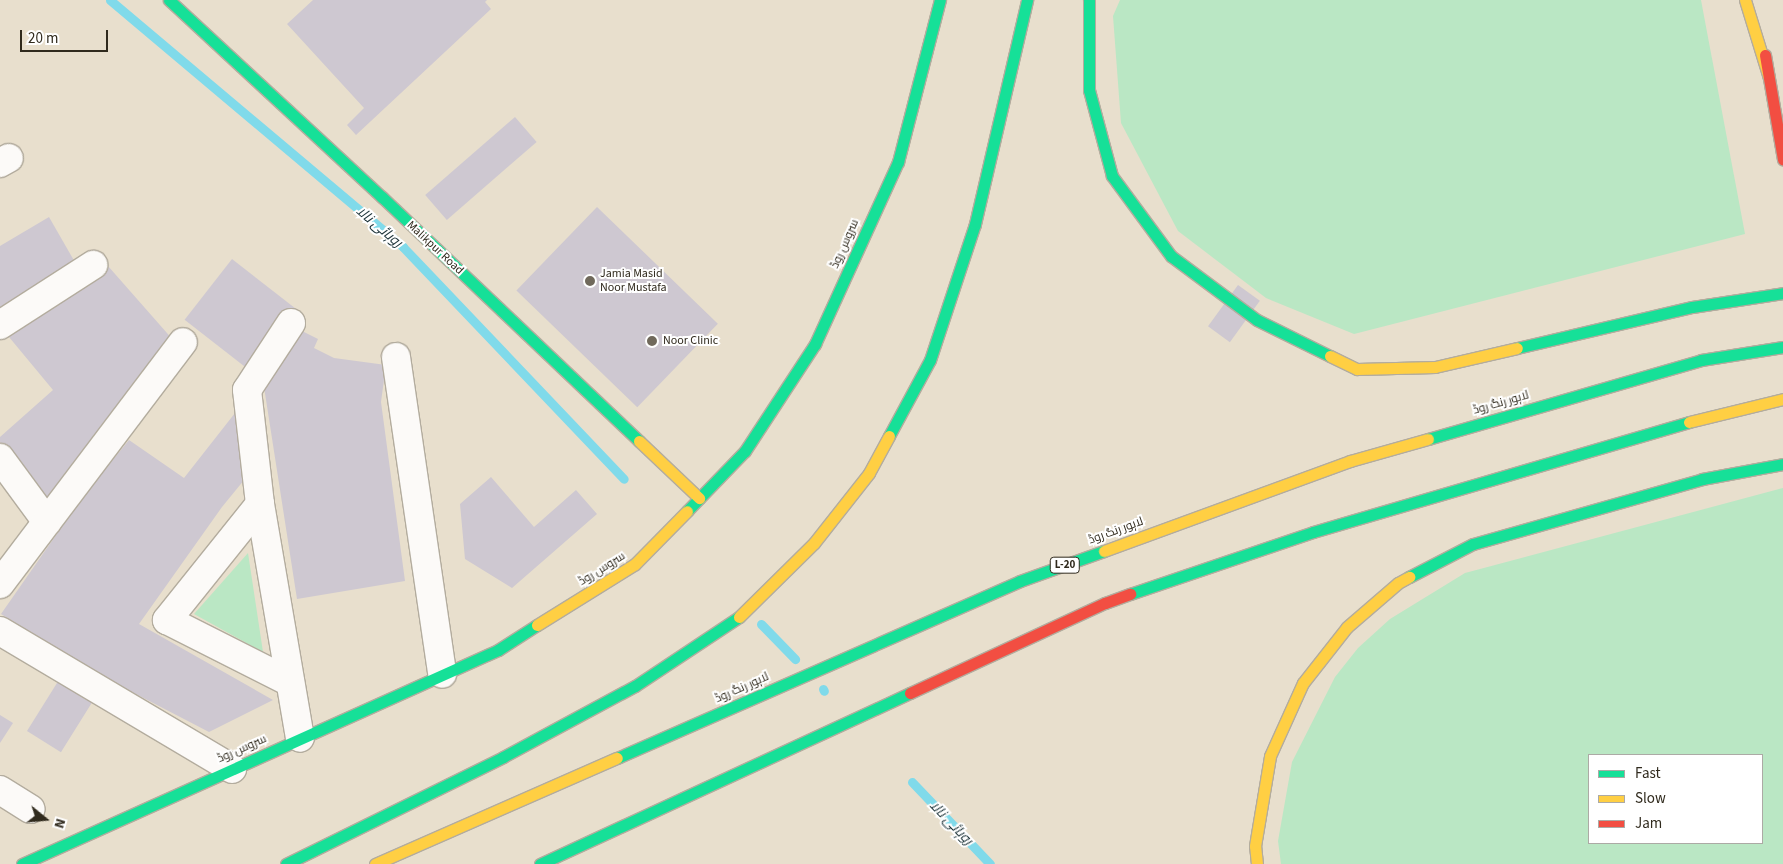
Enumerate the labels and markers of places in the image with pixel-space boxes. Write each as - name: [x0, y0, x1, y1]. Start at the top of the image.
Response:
- place label: Jamia Masid Noor Mustafa: [600, 267, 667, 295]
- marker: Jamia Masid Noor Mustafa: [584, 275, 596, 287]
- marker: Noor Clinic: [645, 334, 659, 348]
- place label: Noor Clinic: [663, 334, 718, 348]

